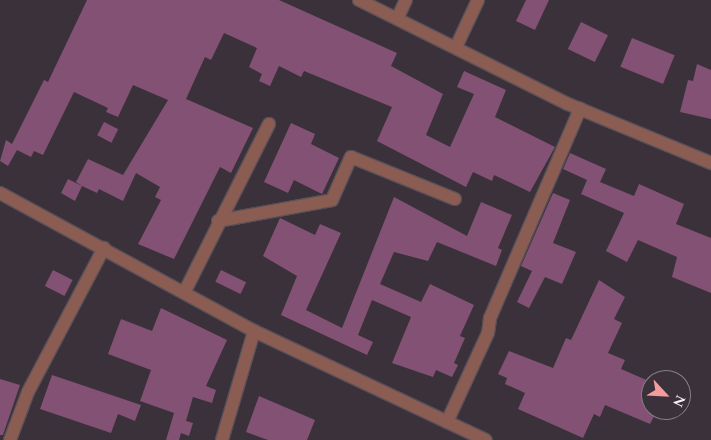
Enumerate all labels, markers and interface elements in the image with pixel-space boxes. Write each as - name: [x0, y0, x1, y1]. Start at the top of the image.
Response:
- north arrow: [641, 370, 691, 420]
- text: N: [667, 392, 691, 411]

